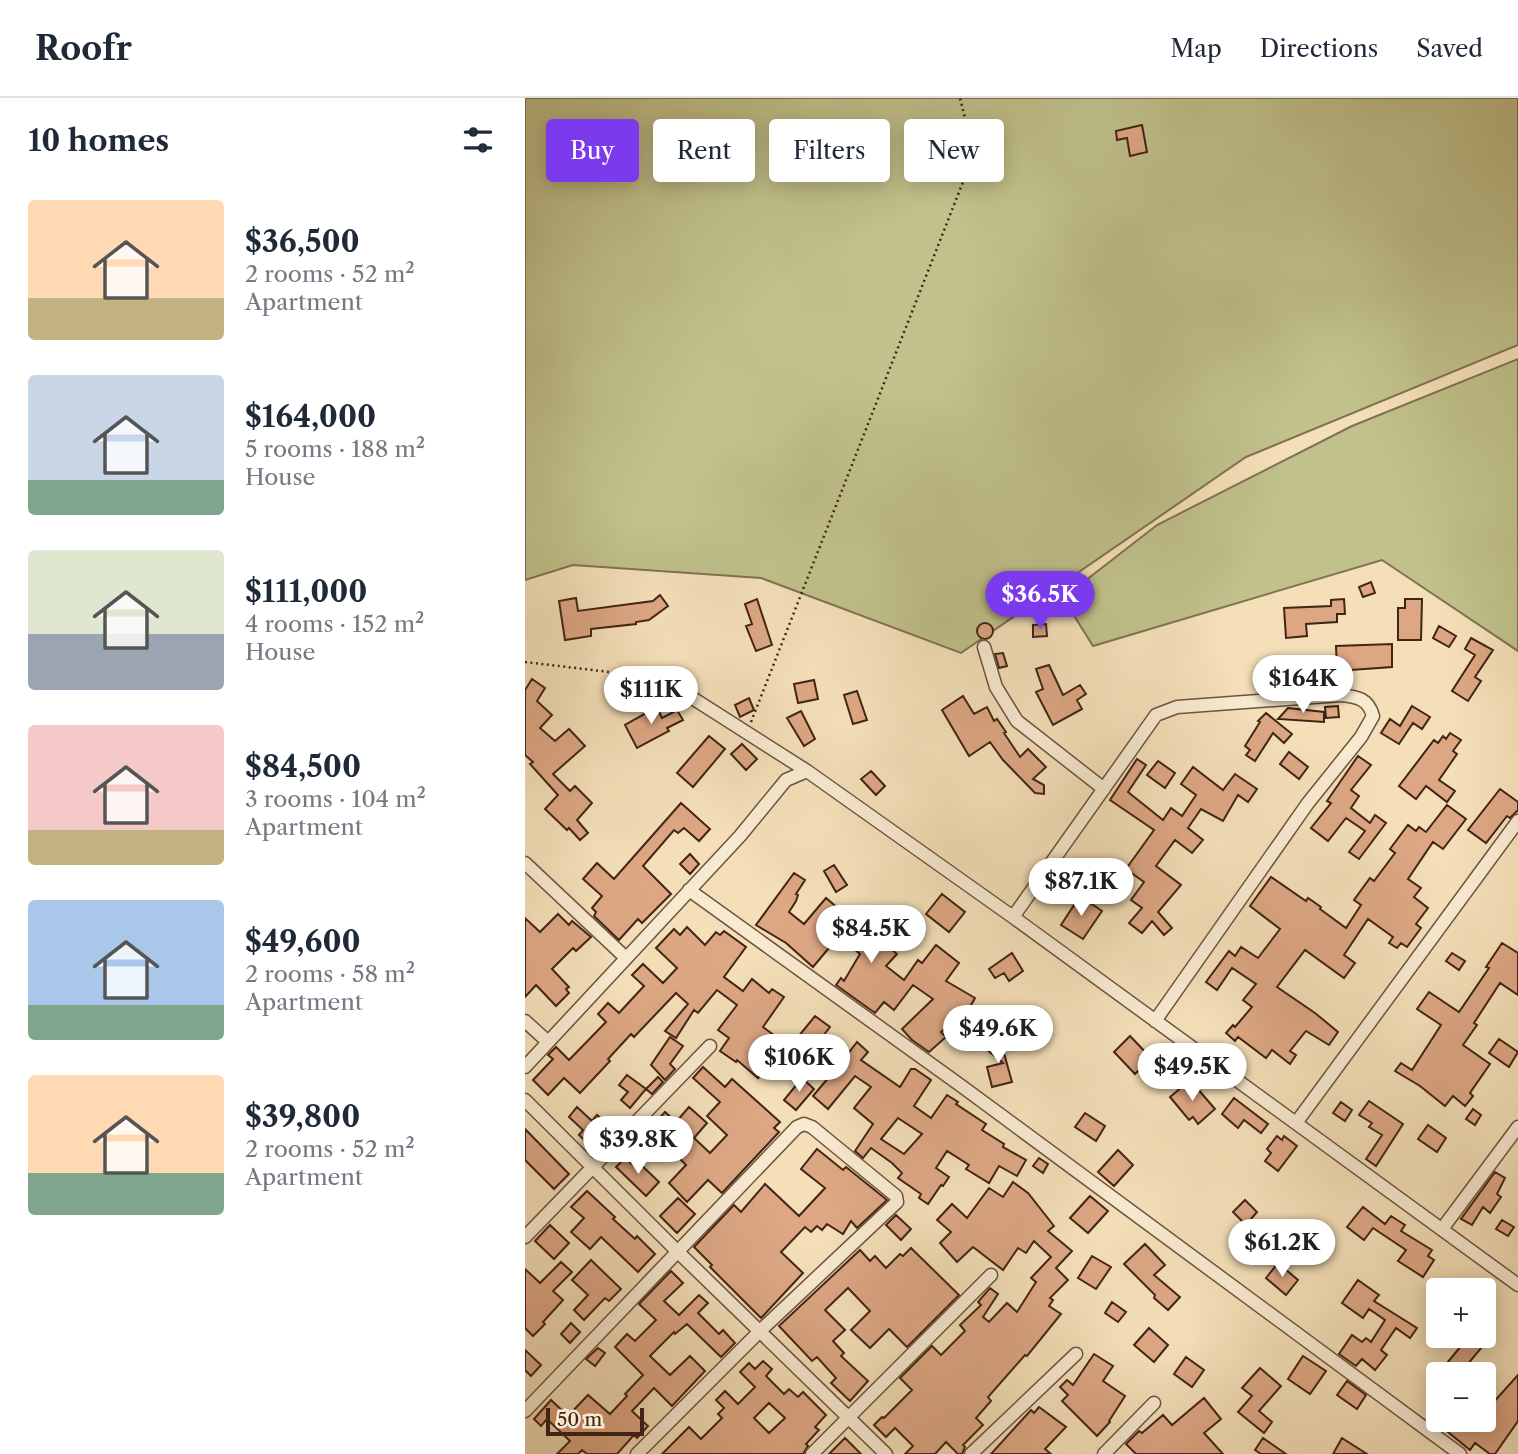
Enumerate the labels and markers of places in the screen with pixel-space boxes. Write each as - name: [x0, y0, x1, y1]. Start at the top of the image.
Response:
- pin: $36.5K: [983, 572, 1097, 631]
- pin: $164K: [1254, 656, 1352, 715]
- pin: $111K: [602, 666, 700, 726]
- pin: $87.1K: [1024, 858, 1138, 918]
- pin: $84.5K: [814, 906, 928, 965]
- pin: $49.6K: [941, 1006, 1055, 1065]
- pin: $106K: [750, 1034, 848, 1094]
- pin: $49.5K: [1135, 1044, 1249, 1103]
- pin: $39.8K: [581, 1116, 695, 1176]
- pin: $61.2K: [1225, 1220, 1339, 1279]

